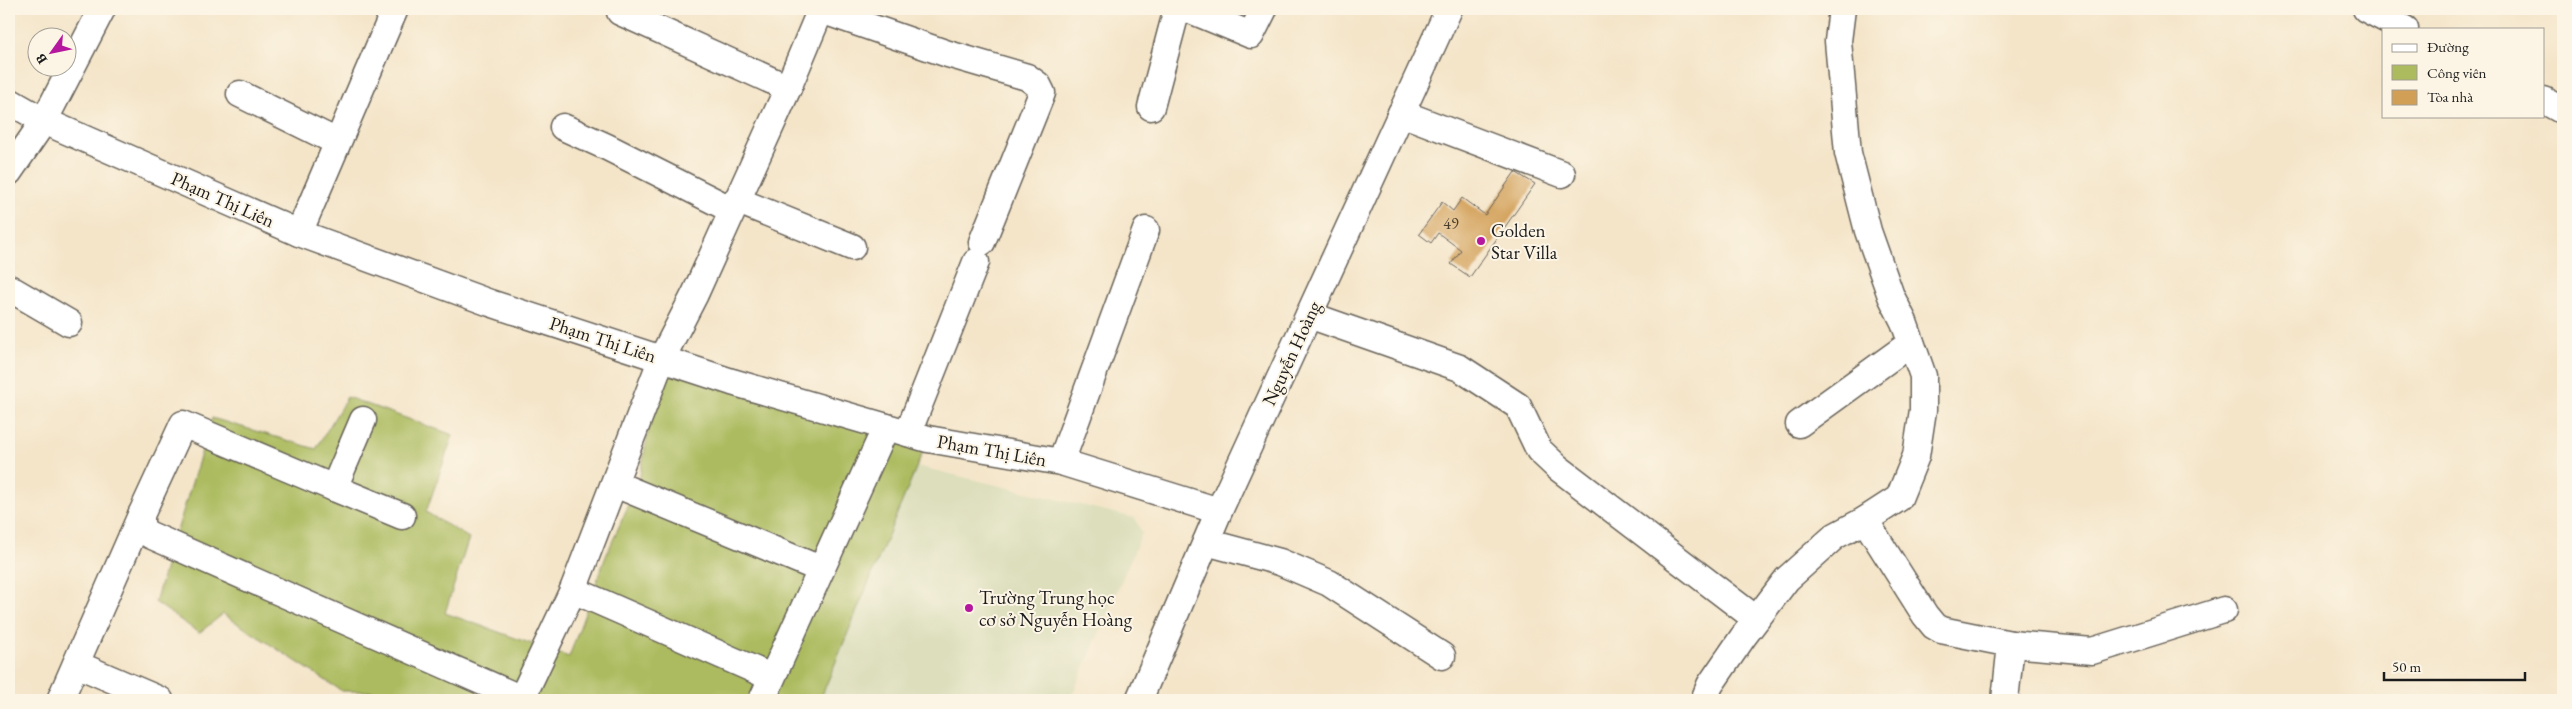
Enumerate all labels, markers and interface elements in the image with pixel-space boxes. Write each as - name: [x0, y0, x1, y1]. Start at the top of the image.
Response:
- north arrow: [28, 28, 78, 78]
- legend: [2382, 28, 2544, 118]
- text: Đường: [2427, 37, 2469, 56]
- text: B: [31, 50, 51, 68]
- text: Công viên: [2427, 63, 2487, 82]
- text: Tòa nhà: [2427, 87, 2473, 106]
- street label: Phạm Thị Liên: [167, 166, 278, 233]
- house number: 49: [1443, 213, 1459, 234]
- place label: Golden Star Villa: [1491, 218, 1558, 265]
- marker: Golden Star Villa: [1475, 235, 1487, 247]
- street label: Nguyễn Hoàng: [1256, 296, 1327, 410]
- street label: Phạm Thị Liên: [546, 310, 659, 368]
- street label: Phạm Thị Liên: [935, 429, 1049, 472]
- place label: Trường Trung học cơ sở Nguyễn Hoàng: [979, 585, 1133, 632]
- marker: Trường Trung học cơ sở Nguyễn Hoàng: [963, 602, 975, 614]
- scale bar: [2384, 649, 2526, 681]
- text: 50 m: [2392, 657, 2421, 676]

